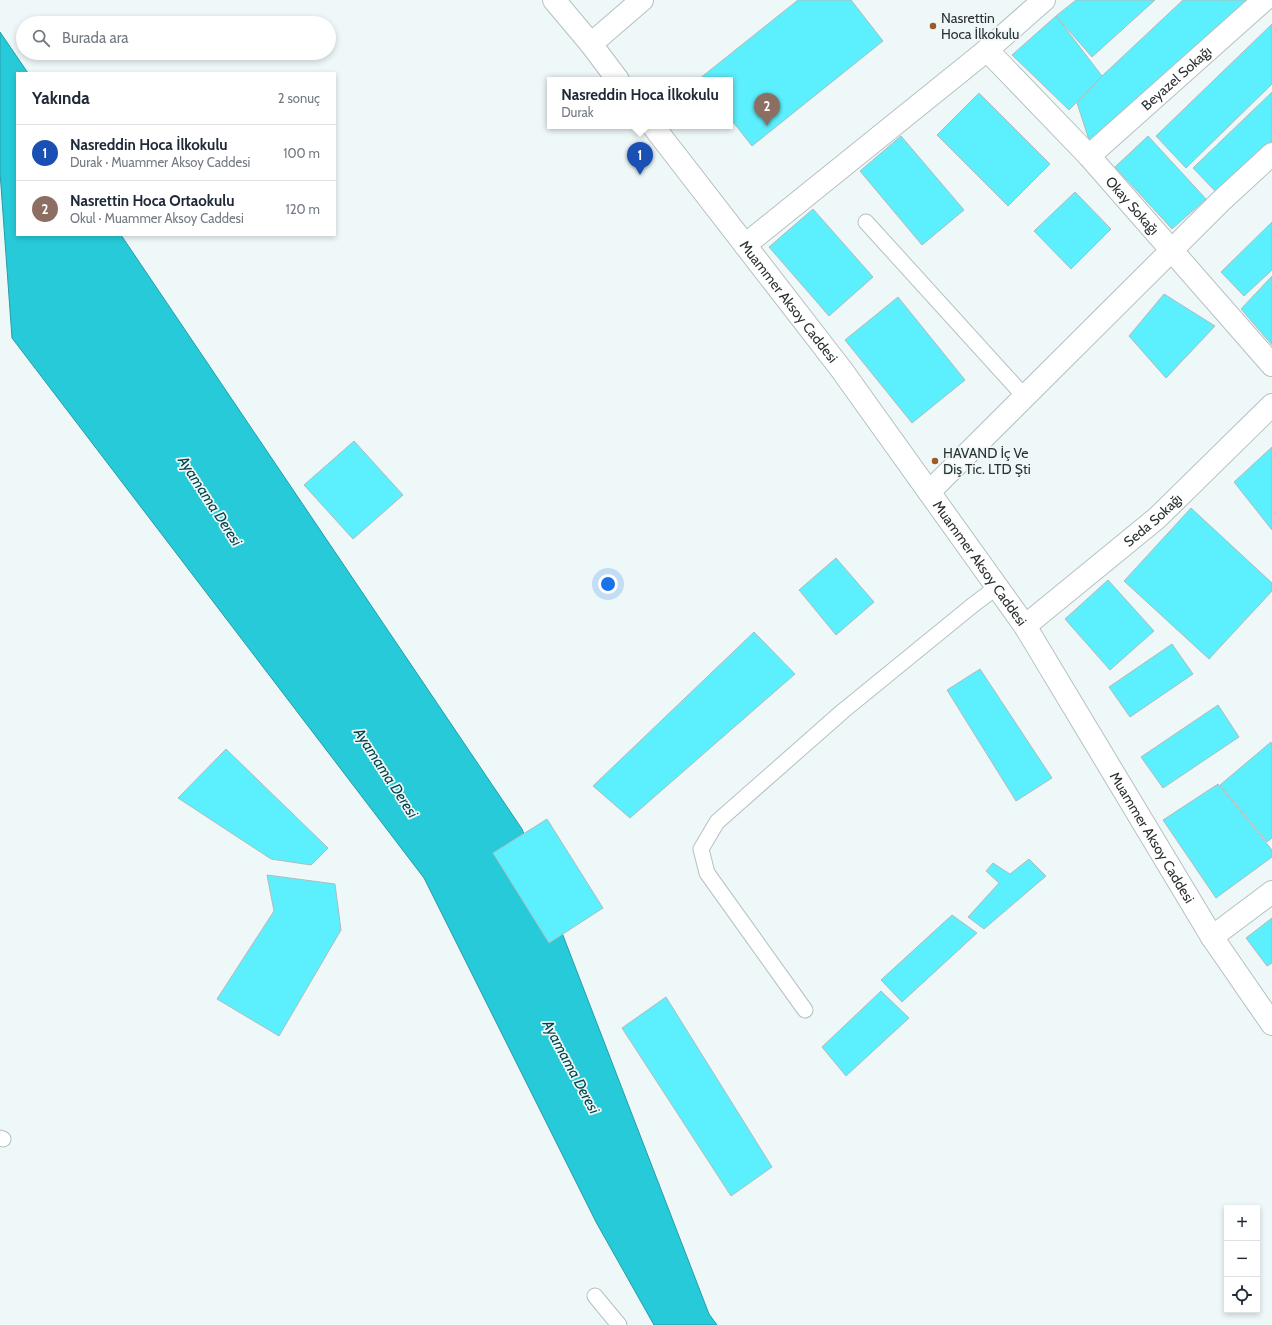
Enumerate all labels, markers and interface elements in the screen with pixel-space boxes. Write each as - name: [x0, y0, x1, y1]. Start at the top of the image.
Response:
- place label: Nasrettin Hoca İlkokulu: [941, 9, 1019, 43]
- search box: [16, 16, 336, 60]
- marker: Nasrettin Hoca İlkokulu: [928, 21, 938, 31]
- icon: search: [30, 27, 52, 49]
- text: Burada ara: [62, 29, 129, 47]
- street label: Beyazel Sokağı: [1137, 42, 1215, 114]
- popup: [547, 77, 733, 129]
- text: Nasreddin Hoca İlkokulu: [561, 86, 719, 104]
- text: Yakında: [32, 88, 90, 108]
- text: 2 sonuç: [278, 90, 320, 106]
- pin: 2: [754, 93, 780, 126]
- text: Durak: [561, 104, 594, 120]
- text: Nasreddin Hoca İlkokulu: [70, 136, 228, 154]
- pin: 1: [627, 142, 653, 175]
- text: 1: [43, 145, 47, 161]
- text: 100 m: [283, 145, 320, 161]
- text: Durak · Muammer Aksoy Caddesi: [70, 154, 250, 170]
- street label: Okay Sokağı: [1102, 172, 1163, 239]
- text: Nasrettin Hoca Ortaokulu: [70, 192, 234, 210]
- text: 2: [42, 201, 48, 217]
- text: 120 m: [286, 201, 320, 217]
- text: Okul · Muammer Aksoy Caddesi: [70, 210, 244, 226]
- street label: Muammer Aksoy Caddesi: [736, 237, 842, 366]
- place label: HAVAND İç Ve Diş Tic. LTD Şti: [943, 444, 1031, 478]
- water label: Ayamama Deresi: [174, 452, 246, 550]
- marker: HAVAND İç Ve Diş Tic. LTD Şti: [930, 456, 940, 466]
- street label: Seda Sokağı: [1120, 490, 1186, 551]
- street label: Muammer Aksoy Caddesi: [929, 497, 1031, 629]
- your location: [598, 574, 618, 594]
- water label: Ayamama Deresi: [350, 724, 422, 822]
- street label: Muammer Aksoy Caddesi: [1106, 769, 1198, 906]
- water label: Ayamama Deresi: [538, 1016, 604, 1118]
- map controls: [1224, 1205, 1260, 1313]
- button: +: [1224, 1205, 1260, 1241]
- button: −: [1224, 1241, 1260, 1277]
- button: locate: [1224, 1277, 1260, 1313]

